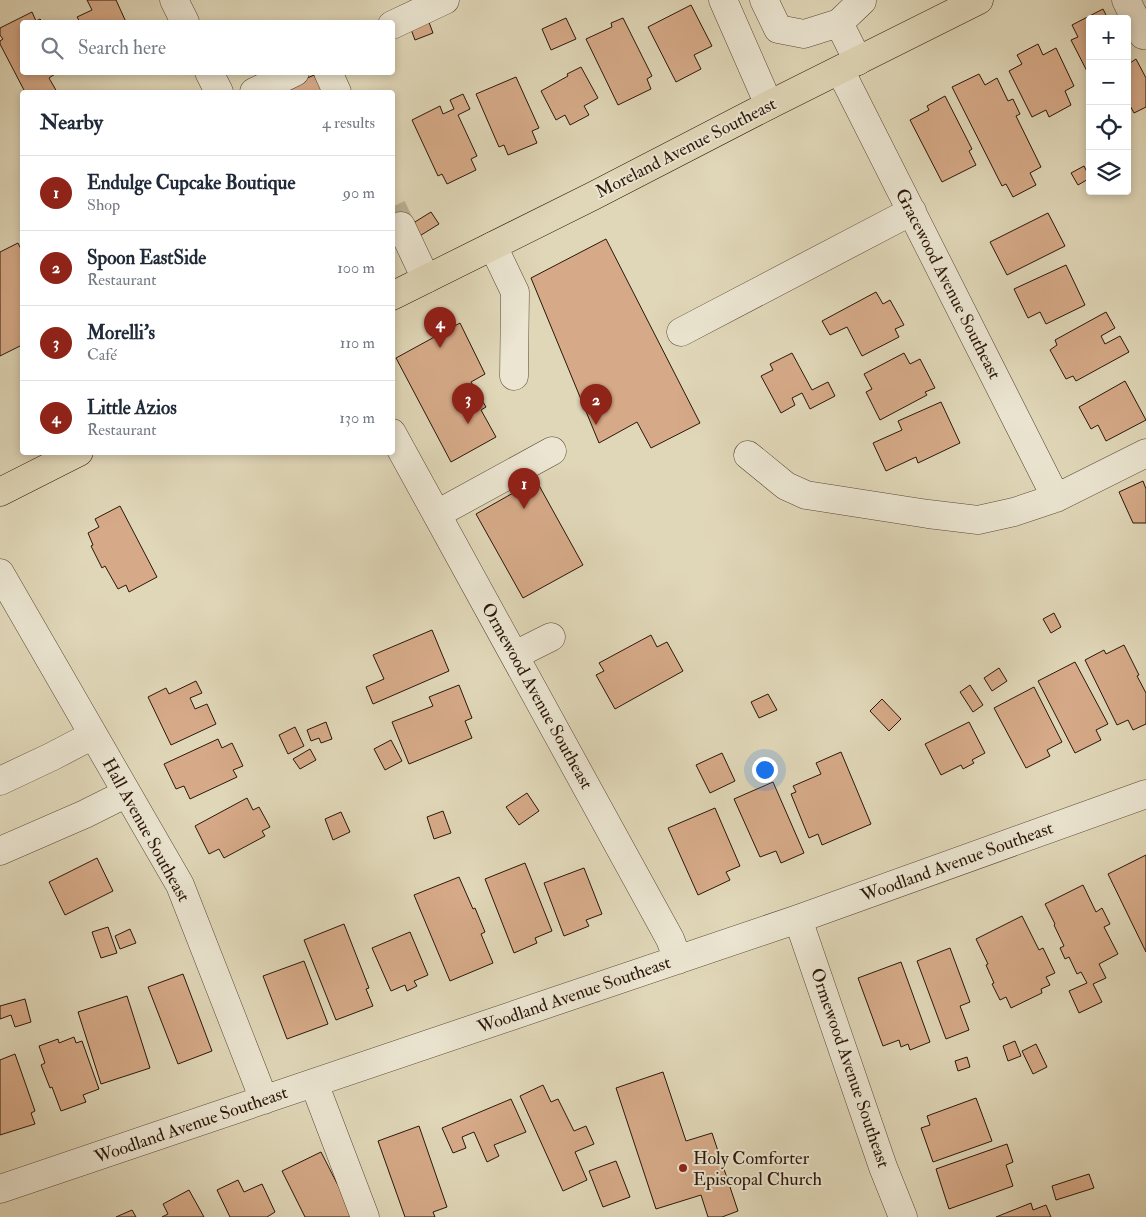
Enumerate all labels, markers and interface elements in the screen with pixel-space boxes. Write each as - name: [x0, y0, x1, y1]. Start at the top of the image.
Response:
- map controls: [1086, 15, 1131, 195]
- button: +: [1086, 15, 1131, 60]
- search box: [20, 20, 395, 75]
- icon: search: [38, 34, 66, 62]
- text: Search here: [78, 36, 166, 60]
- button: −: [1086, 60, 1131, 105]
- street label: Moreland Avenue Southeast: [592, 92, 780, 204]
- button: locate: [1086, 105, 1131, 150]
- text: Nearby: [40, 109, 103, 136]
- text: 4 results: [322, 113, 375, 133]
- button: layers: [1086, 150, 1131, 195]
- text: Endulge Cupcake Boutique: [87, 171, 295, 195]
- text: 1: [53, 183, 59, 203]
- text: 90 m: [343, 183, 375, 203]
- street label: Gracewood Avenue Southeast: [890, 185, 1006, 383]
- text: Shop: [87, 195, 120, 215]
- text: Spoon EastSide: [87, 246, 206, 270]
- text: 2: [52, 258, 60, 278]
- text: 100 m: [337, 258, 375, 278]
- text: Restaurant: [87, 270, 156, 290]
- pin: 4: [424, 307, 456, 348]
- text: Morelli's: [87, 321, 155, 345]
- text: 3: [53, 333, 59, 353]
- text: 110 m: [340, 333, 375, 353]
- text: Café: [87, 345, 117, 365]
- pin: 3: [452, 383, 484, 424]
- pin: 2: [580, 384, 612, 425]
- text: Little Azios: [87, 396, 177, 420]
- text: 4: [52, 408, 60, 428]
- text: 130 m: [339, 408, 375, 428]
- text: Restaurant: [87, 420, 156, 440]
- pin: 1: [508, 468, 540, 509]
- street label: Ormewood Avenue Southeast: [476, 599, 598, 793]
- street label: Hall Avenue Southeast: [97, 754, 195, 906]
- your location: [752, 757, 778, 783]
- street label: Woodland Avenue Southeast: [857, 816, 1056, 908]
- street label: Woodland Avenue Southeast: [473, 951, 674, 1039]
- street label: Ormewood Avenue Southeast: [805, 965, 895, 1171]
- street label: Woodland Avenue Southeast: [90, 1081, 291, 1169]
- place label: Holy Comforter Episcopal Church: [693, 1147, 822, 1191]
- marker: Holy Comforter Episcopal Church: [677, 1162, 689, 1174]

